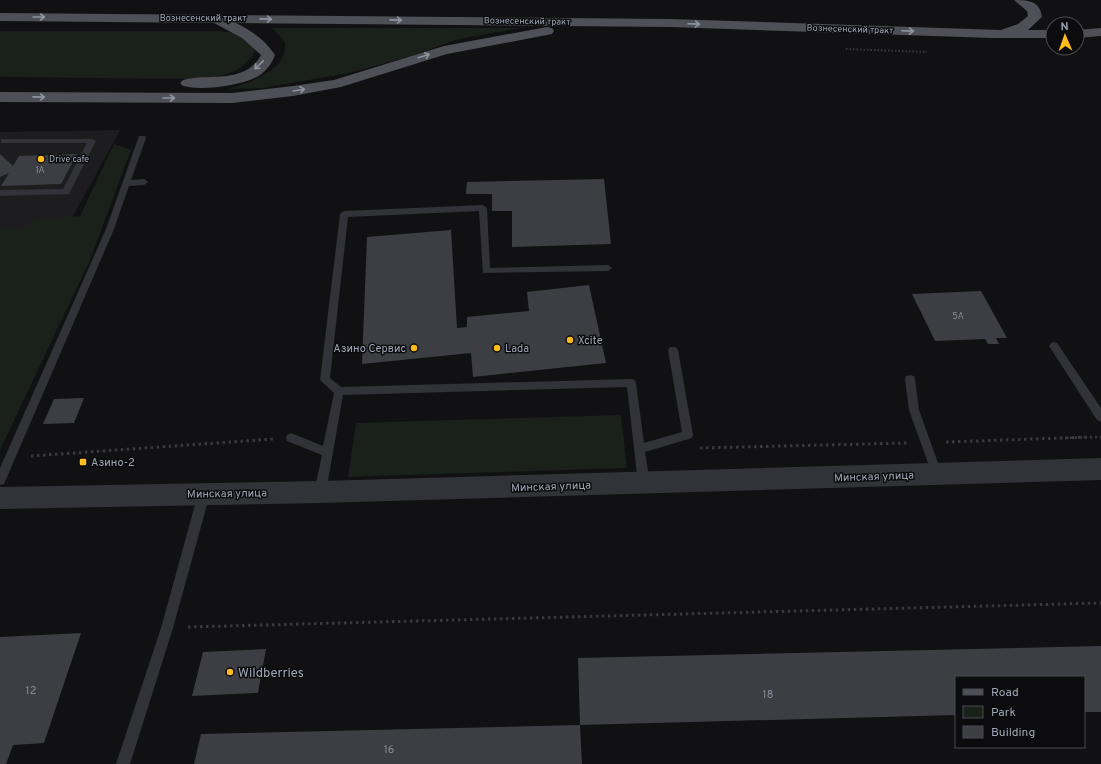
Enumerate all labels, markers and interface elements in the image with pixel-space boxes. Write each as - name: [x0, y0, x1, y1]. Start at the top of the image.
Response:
- one-way arrow: [32, 13, 45, 21]
- street label: Вознесенский тракт: [160, 13, 246, 24]
- one-way arrow: [259, 15, 272, 22]
- street label: Вознесенский тракт: [484, 15, 570, 28]
- one-way arrow: [389, 16, 402, 24]
- north arrow: [1045, 16, 1085, 56]
- one-way arrow: [687, 20, 700, 27]
- text: N: [1060, 20, 1069, 34]
- street label: Вознесенский тракт: [807, 22, 893, 37]
- one-way arrow: [901, 27, 914, 35]
- one-way arrow: [417, 52, 430, 59]
- one-way arrow: [254, 61, 264, 70]
- one-way arrow: [292, 86, 305, 94]
- one-way arrow: [32, 93, 45, 101]
- one-way arrow: [162, 94, 175, 102]
- marker: Drive cafe: [36, 154, 46, 164]
- place label: Drive cafe: [49, 154, 89, 165]
- house number: 1А: [35, 165, 45, 176]
- house number: 5А: [952, 311, 964, 322]
- place label: Xcite: [578, 334, 603, 348]
- marker: Xcite: [565, 335, 575, 345]
- place label: Азино Сервис: [333, 342, 406, 356]
- place label: Lada: [505, 342, 529, 356]
- marker: Азино Сервис: [409, 343, 419, 353]
- marker: Lada: [492, 343, 502, 353]
- place label: Азино-2: [91, 456, 135, 470]
- marker: Азино-2: [78, 457, 88, 467]
- street label: Минская улица: [834, 469, 914, 485]
- street label: Минская улица: [511, 479, 591, 495]
- street label: Минская улица: [187, 486, 267, 502]
- place label: Wildberries: [238, 666, 304, 682]
- marker: Wildberries: [225, 667, 235, 677]
- legend: [955, 676, 1085, 748]
- house number: 12: [26, 684, 36, 698]
- text: Road: [991, 685, 1019, 701]
- house number: 18: [763, 688, 773, 702]
- text: Park: [991, 705, 1016, 721]
- text: Building: [991, 725, 1035, 741]
- house number: 16: [384, 743, 394, 757]

